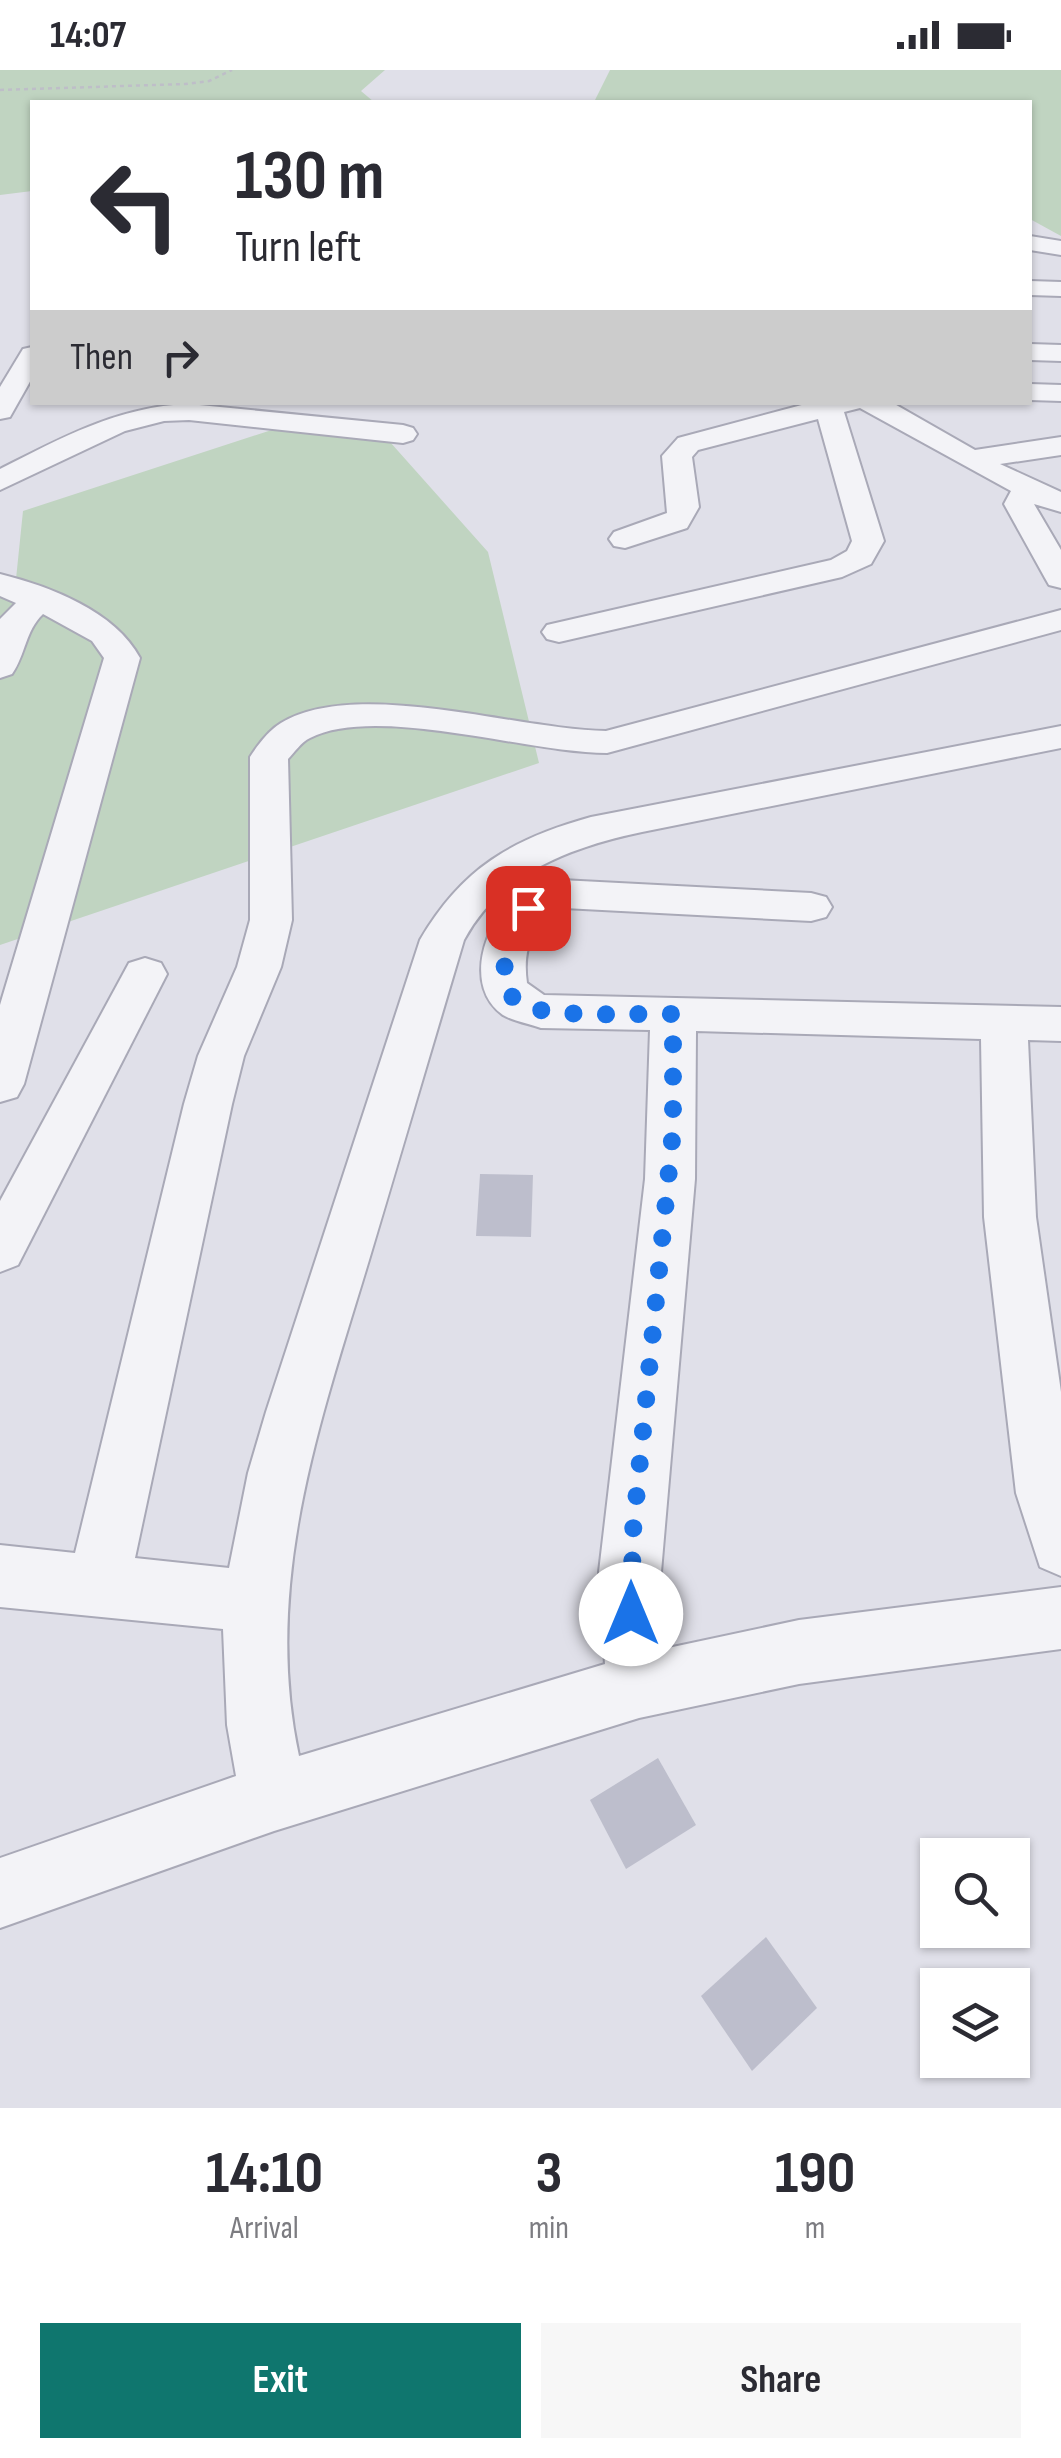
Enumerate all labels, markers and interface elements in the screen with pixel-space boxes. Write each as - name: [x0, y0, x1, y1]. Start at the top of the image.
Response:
- text: 14:07: [50, 13, 126, 58]
- text: 130 m: [235, 135, 384, 219]
- icon: left: [70, 140, 200, 270]
- text: Turn left: [235, 220, 361, 275]
- icon: right: [153, 330, 208, 385]
- text: Then: [70, 335, 133, 380]
- pin: [486, 866, 571, 951]
- icon: arrive: [501, 881, 556, 936]
- position arrow: [579, 1562, 683, 1666]
- map controls: [920, 1838, 1030, 2078]
- button: search: [920, 1838, 1030, 1948]
- button: layers: [920, 1968, 1030, 2078]
- text: 14:10: [206, 2138, 323, 2210]
- text: 3: [535, 2138, 562, 2210]
- text: 190: [775, 2138, 855, 2210]
- text: Arrival: [230, 2209, 299, 2248]
- text: min: [529, 2209, 569, 2248]
- text: m: [805, 2209, 825, 2248]
- button: Exit: [40, 2323, 521, 2438]
- button: Share: [541, 2323, 1021, 2438]

